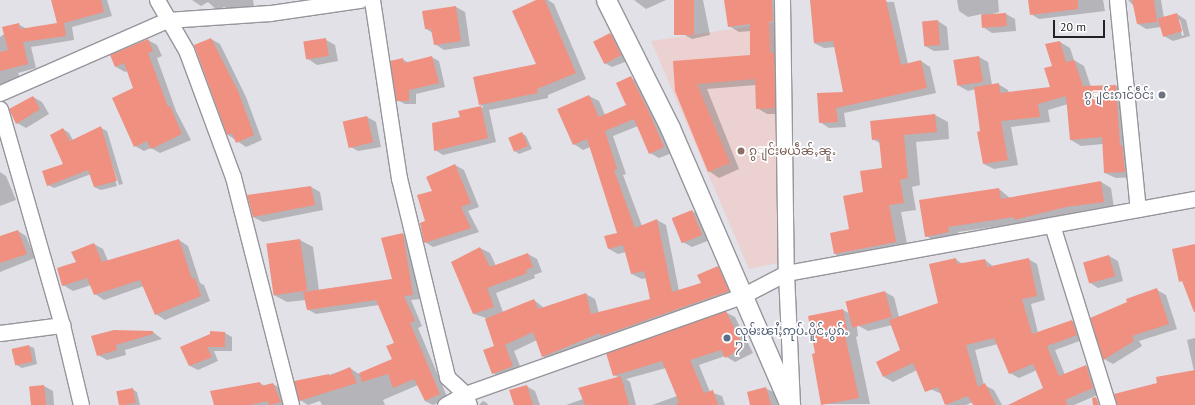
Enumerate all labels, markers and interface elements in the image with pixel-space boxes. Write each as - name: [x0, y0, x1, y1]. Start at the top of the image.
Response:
- scale bar: [1055, 12, 1107, 38]
- text: 20 m: [1060, 19, 1086, 34]
- place label: ၵွျင်းၵၢင်ဝဵင်း: [1084, 88, 1154, 102]
- marker: ၵွျင်းၵၢင်ဝဵင်း: [1157, 90, 1167, 100]
- place label: ၵွျင်းမယဵၼ်ႇၼူႉ: [749, 144, 836, 158]
- marker: ၵွျင်းမယဵၼ်ႇၼူႉ: [736, 146, 746, 156]
- place label: လုမ်းၽၢႆႇဢုပ်ႉပိူင်ႇပွၵ်ႉ ႒: [735, 324, 849, 352]
- marker: လုမ်းၽၢႆႇဢုပ်ႉပိူင်ႇပွၵ်ႉ ႒: [722, 333, 732, 343]

